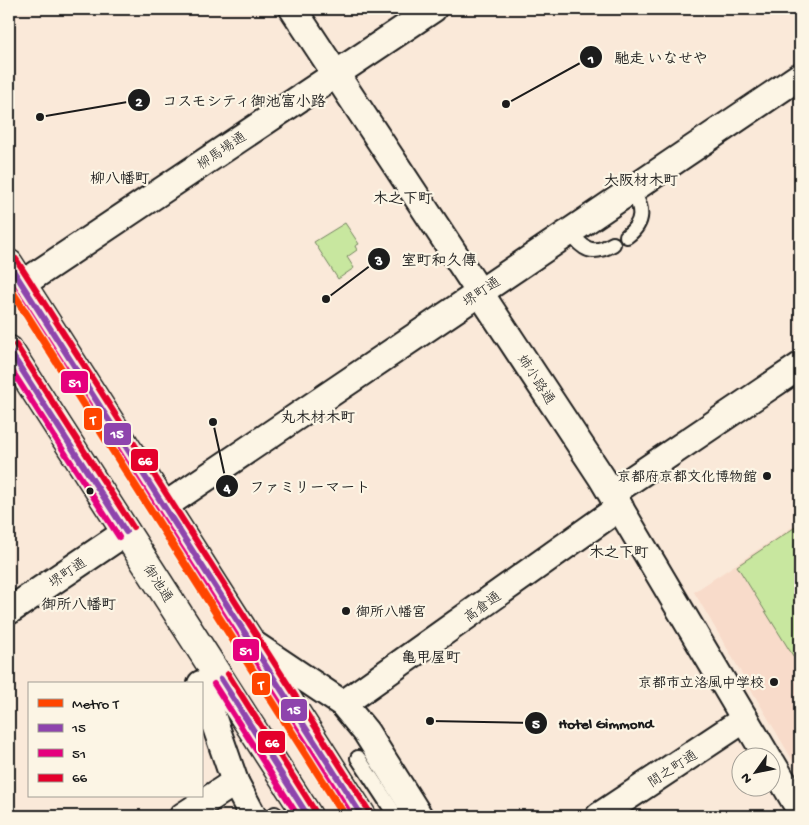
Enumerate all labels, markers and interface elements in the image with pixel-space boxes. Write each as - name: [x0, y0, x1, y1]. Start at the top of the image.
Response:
- callout: 馳走 いなせや: [579, 42, 718, 72]
- text: 1: [587, 51, 594, 69]
- text: 馳走 いなせや: [614, 51, 708, 69]
- callout: コスモシティ御池富小路: [126, 85, 336, 115]
- text: コスモシティ御池富小路: [162, 93, 326, 112]
- text: 2: [135, 94, 143, 112]
- street label: 柳馬場通: [194, 129, 250, 175]
- district label: 柳八幡町: [90, 170, 150, 189]
- district label: 大阪材木町: [603, 172, 679, 191]
- district label: 木之下町: [373, 190, 433, 209]
- callout: 室町和久傳: [367, 244, 487, 274]
- text: 室町和久傳: [401, 252, 477, 271]
- text: 3: [374, 253, 383, 271]
- street label: 堺町通: [460, 274, 505, 312]
- street label: 姉小路通: [513, 352, 557, 408]
- line badge: 51: [60, 370, 89, 394]
- text: 51: [68, 376, 82, 393]
- line badge: T: [83, 407, 103, 431]
- district label: 丸木材木町: [280, 409, 356, 428]
- text: T: [89, 413, 97, 430]
- line badge: 15: [103, 422, 132, 446]
- text: 15: [109, 427, 124, 444]
- line badge: 66: [130, 448, 159, 472]
- text: 66: [138, 454, 153, 471]
- place label: 京都府京都文化博物館: [617, 469, 757, 487]
- marker: 京都府京都文化博物館: [761, 470, 773, 482]
- callout: ファミリーマート: [215, 471, 380, 501]
- text: 4: [222, 480, 231, 498]
- text: ファミリーマート: [250, 480, 370, 498]
- unlabelled marker: [85, 486, 95, 496]
- district label: 木之下町: [589, 544, 649, 563]
- street label: 堺町通: [46, 555, 91, 593]
- street label: 御池通: [138, 562, 175, 607]
- street label: 高倉通: [461, 589, 505, 627]
- district label: 御所八幡町: [41, 596, 117, 615]
- marker: 御所八幡宮: [340, 605, 352, 617]
- place label: 御所八幡宮: [356, 605, 426, 622]
- line badge: 51: [232, 638, 260, 662]
- text: 51: [239, 644, 253, 661]
- district label: 亀甲屋町: [401, 649, 461, 668]
- line badge: T: [251, 672, 271, 696]
- place label: 京都市立洛風中学校: [638, 675, 764, 693]
- marker: 京都市立洛風中学校: [768, 676, 780, 688]
- text: T: [257, 678, 265, 695]
- legend: [28, 682, 202, 798]
- text: Metro T: [72, 696, 120, 714]
- line badge: 15: [280, 698, 308, 722]
- text: 15: [286, 703, 301, 720]
- callout: Hotel Gimmond: [523, 708, 663, 738]
- text: 5: [532, 716, 540, 734]
- text: Hotel Gimmond: [559, 716, 656, 734]
- text: 15: [71, 720, 86, 738]
- line badge: 66: [257, 730, 286, 754]
- text: 66: [265, 736, 280, 753]
- text: 51: [72, 746, 86, 764]
- street label: 間之町通: [645, 748, 701, 792]
- north arrow: [732, 748, 782, 798]
- text: N: [738, 769, 757, 786]
- text: 66: [72, 770, 88, 788]

